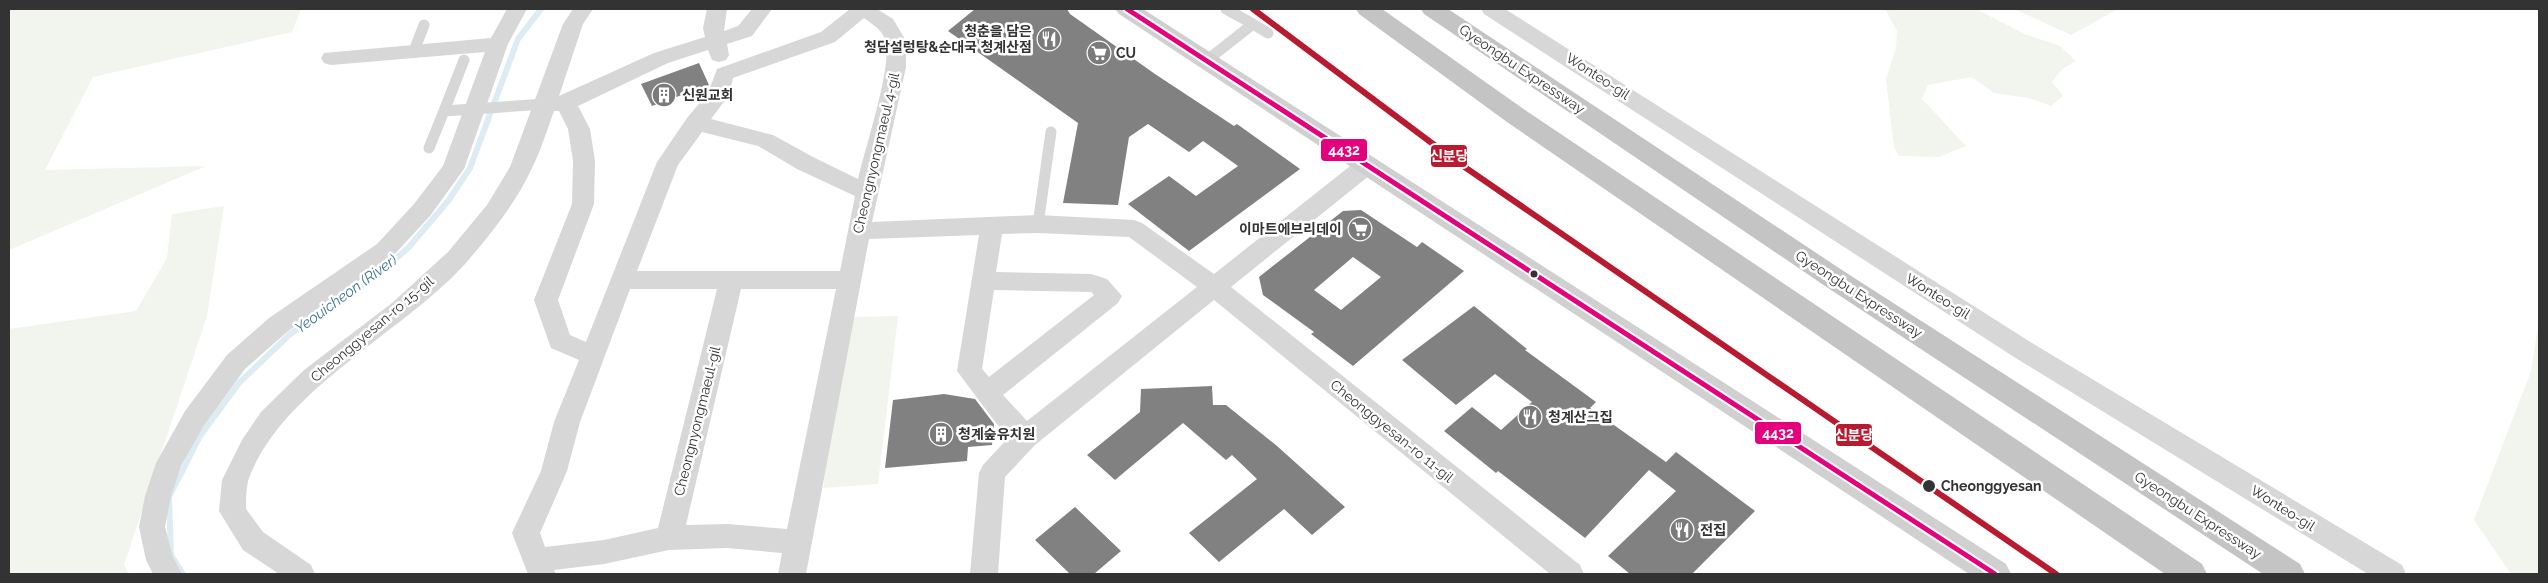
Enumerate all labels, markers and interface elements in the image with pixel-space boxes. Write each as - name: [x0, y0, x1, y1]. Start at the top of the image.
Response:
- street label: Gyeongbu Expressway: [1456, 21, 1588, 117]
- place label: 청춘을 담은 청담설렁탕&순대국 청계산점: [864, 23, 1032, 55]
- restaurant icon: 청춘을 담은 청담설렁탕&순대국 청계산점: [1036, 26, 1062, 52]
- supermarket icon: CU: [1086, 40, 1112, 66]
- place label: CU: [1116, 45, 1136, 61]
- street label: Wonteo-gil: [1563, 50, 1633, 103]
- street label: Cheongnyongmaeul 4-gil: [850, 71, 902, 235]
- building icon: 신원교회: [651, 82, 677, 108]
- place label: 신원교회: [682, 87, 734, 103]
- line badge: 4432: [1320, 138, 1368, 162]
- text: 4432: [1328, 142, 1360, 158]
- line badge: 신분당: [1430, 144, 1468, 168]
- text: 신분당: [1430, 148, 1468, 164]
- supermarket icon: 이마트에브리데이: [1347, 216, 1373, 242]
- place label: 이마트에브리데이: [1239, 221, 1342, 237]
- street label: Gyeongbu Expressway: [1793, 247, 1926, 341]
- water label: Yeouicheon (River): [291, 251, 401, 337]
- unlabelled marker: [1529, 269, 1539, 279]
- street label: Wonteo-gil: [1903, 270, 1973, 322]
- street label: Cheonggyesan-ro 15-gil: [307, 273, 437, 385]
- street label: Cheongnyongmaeul-gil: [671, 344, 723, 497]
- street label: Cheonggyesan-ro 11-gil: [1327, 376, 1457, 486]
- restaurant icon: 청계산그집: [1517, 404, 1543, 430]
- place label: 청계산그집: [1548, 409, 1612, 425]
- building icon: 청계숲유치원: [928, 421, 954, 447]
- line badge: 4432: [1754, 421, 1802, 445]
- line badge: 신분당: [1835, 423, 1873, 447]
- text: 4432: [1762, 425, 1794, 441]
- place label: 청계숲유치원: [958, 426, 1035, 442]
- text: 신분당: [1835, 427, 1873, 443]
- street label: Gyeongbu Expressway: [2132, 468, 2265, 562]
- marker: Cheonggyesan: [1921, 478, 1937, 494]
- place label: Cheonggyesan: [1941, 478, 2041, 494]
- street label: Wonteo-gil: [2248, 482, 2318, 534]
- restaurant icon: 전집: [1669, 517, 1695, 543]
- place label: 전집: [1700, 522, 1726, 538]

